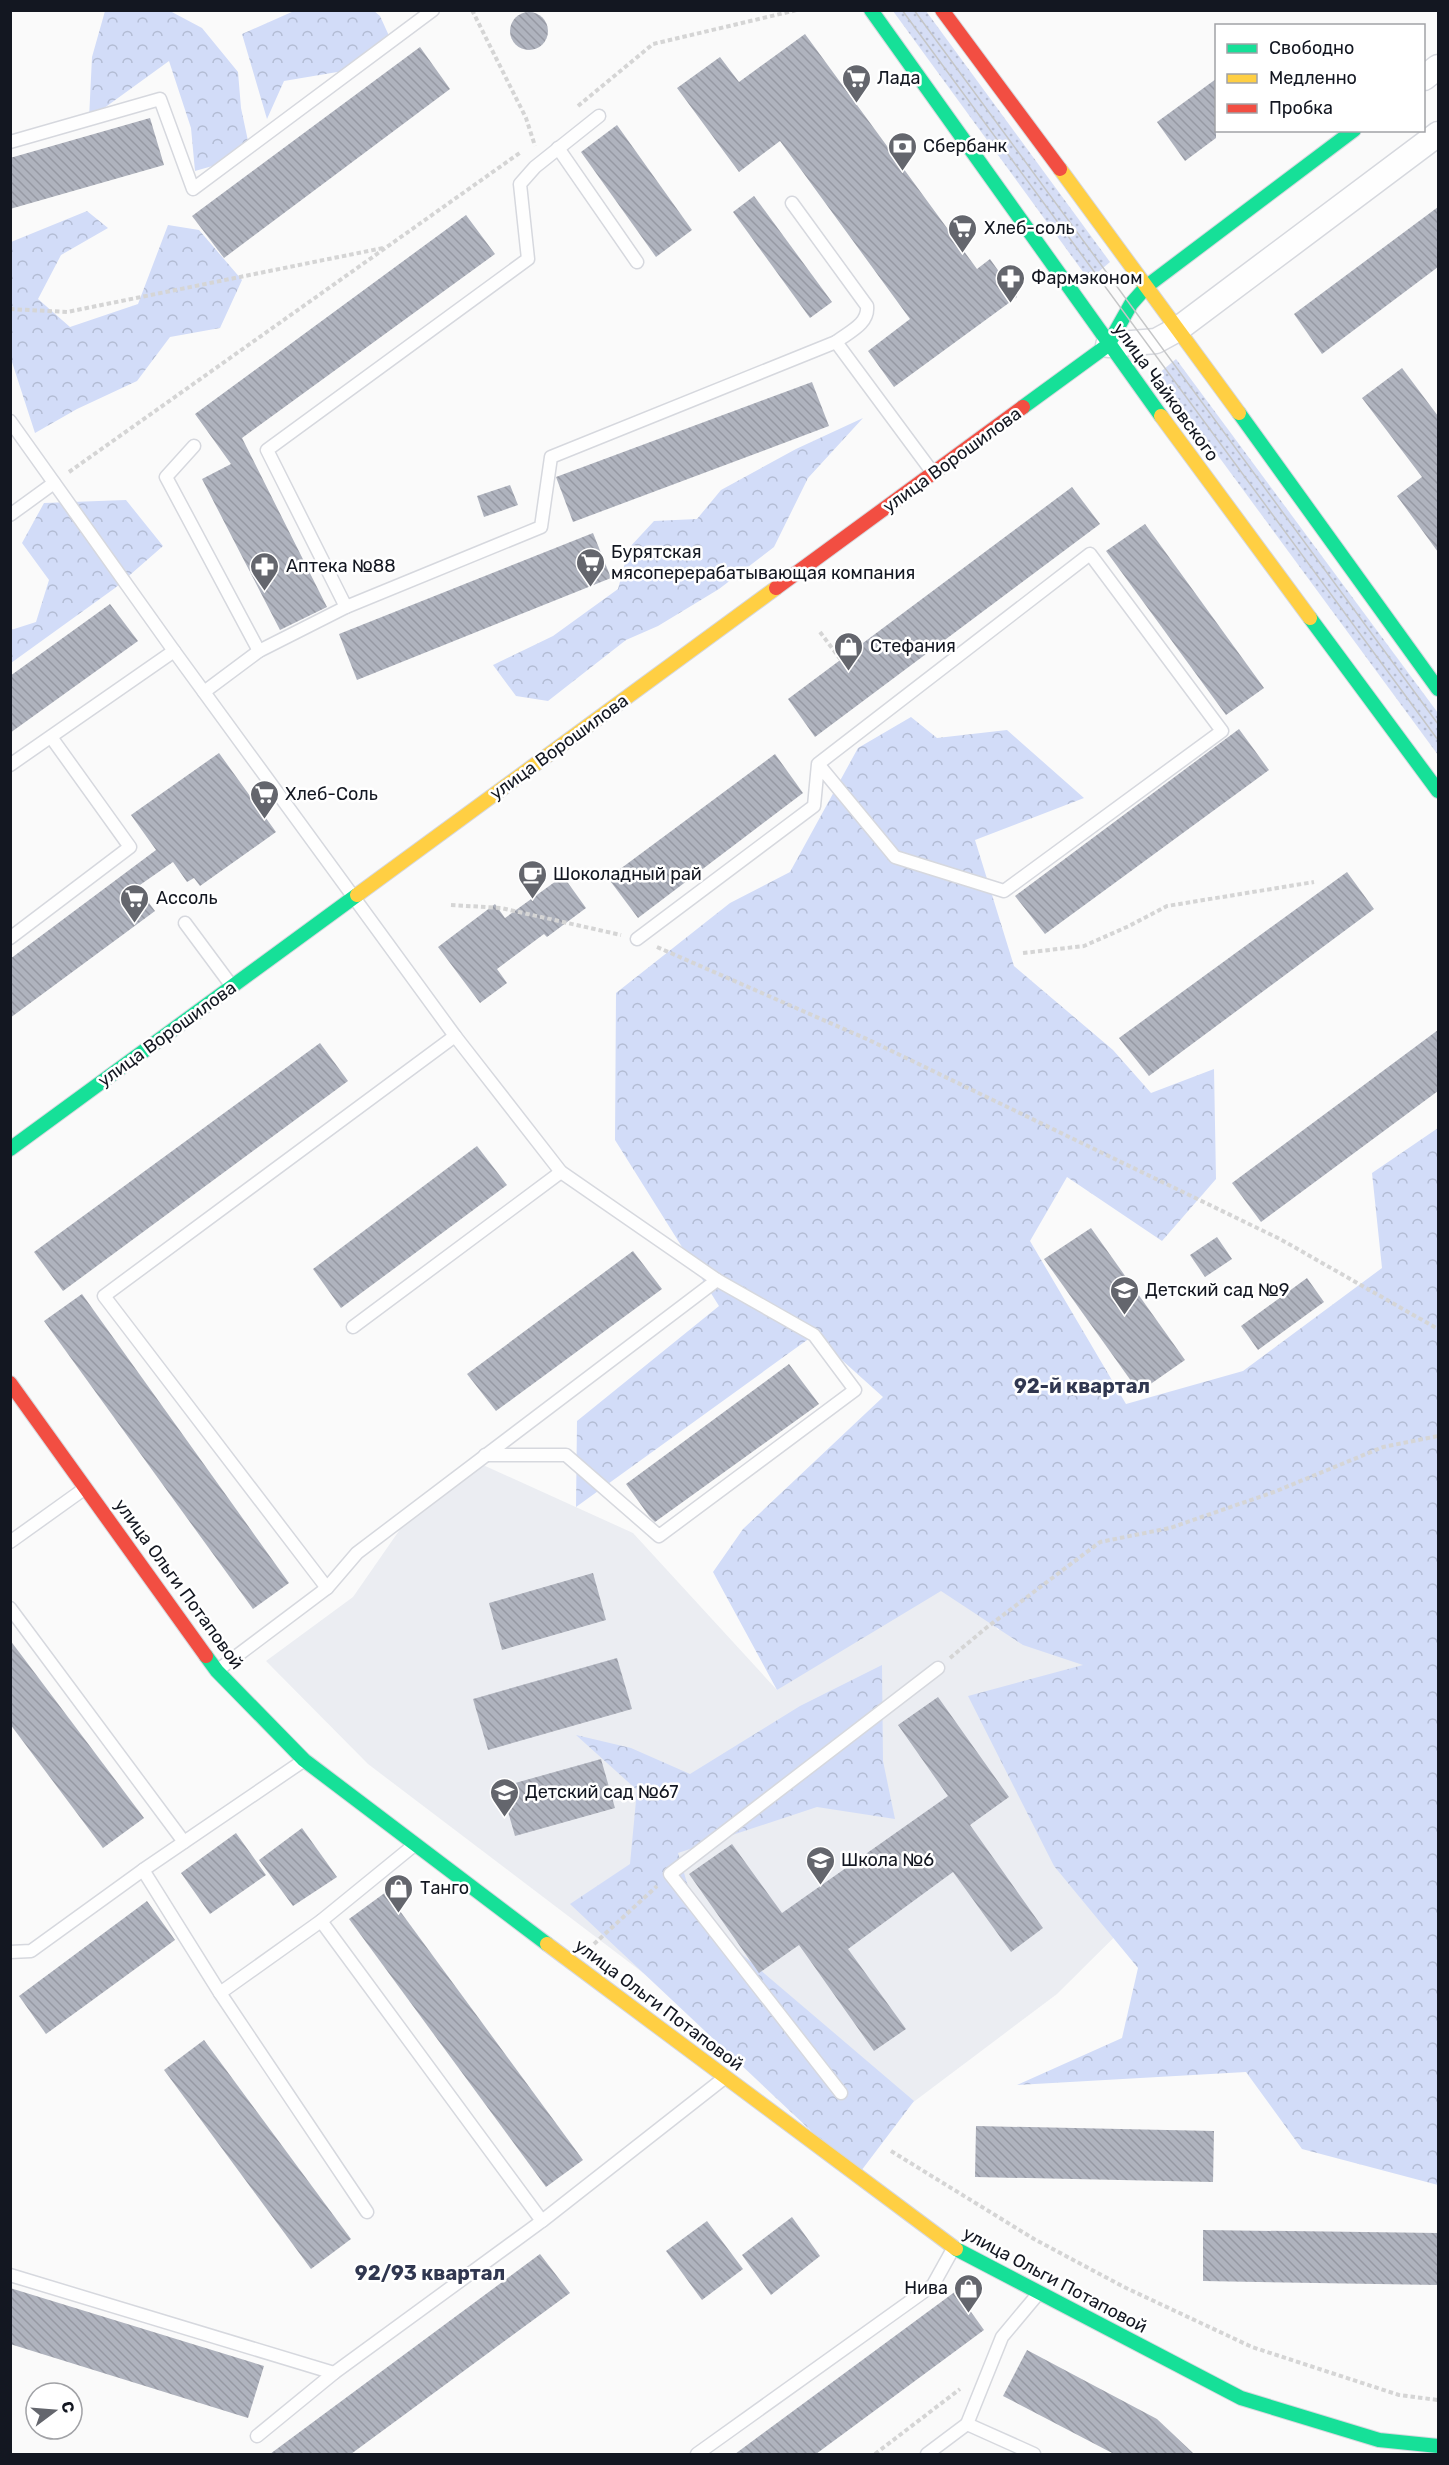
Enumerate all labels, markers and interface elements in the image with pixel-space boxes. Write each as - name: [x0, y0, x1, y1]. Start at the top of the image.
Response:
- legend: [1215, 24, 1425, 132]
- text: Свободно: [1269, 37, 1354, 59]
- supermarket icon: Лада: [840, 62, 872, 104]
- place label: Лада: [877, 67, 920, 89]
- text: Медленно: [1269, 67, 1357, 89]
- text: Пробка: [1269, 97, 1333, 119]
- bank icon: Сбербанк: [886, 130, 918, 172]
- place label: Сбербанк: [923, 135, 1008, 157]
- supermarket icon: Хлеб-соль: [947, 212, 979, 254]
- place label: Хлеб-соль: [984, 217, 1075, 239]
- pharmacy icon: Фармэконом: [994, 262, 1026, 304]
- place label: Фармэконом: [1031, 267, 1142, 289]
- street label: улица Чайковского: [1108, 318, 1224, 466]
- street label: улица Ворошилова: [879, 402, 1025, 518]
- place label: Бурятская мясоперерабатывающая компания: [611, 541, 915, 584]
- supermarket icon: Бурятская мясоперерабатывающая компания: [574, 546, 606, 588]
- pharmacy icon: Аптека №88: [249, 550, 281, 592]
- place label: Аптека №88: [286, 555, 396, 577]
- shop icon: Стефания: [833, 630, 865, 672]
- place label: Стефания: [870, 635, 956, 657]
- street label: улица Ворошилова: [486, 689, 632, 805]
- supermarket icon: Хлеб-Соль: [248, 778, 280, 820]
- place label: Хлеб-Соль: [285, 783, 378, 805]
- cafe icon: Шоколадный рай: [516, 858, 548, 900]
- place label: Шоколадный рай: [553, 863, 702, 885]
- supermarket icon: Ассоль: [119, 882, 151, 924]
- place label: Ассоль: [156, 887, 218, 909]
- street label: улица Ворошилова: [94, 976, 240, 1092]
- school or university icon: Детский сад №9: [1108, 1274, 1140, 1316]
- place label: Детский сад №9: [1145, 1279, 1290, 1301]
- district label: 92-й квартал: [1014, 1374, 1150, 1398]
- street label: улица Ольги Потаповой: [110, 1494, 248, 1674]
- school or university icon: Детский сад №67: [488, 1776, 520, 1818]
- place label: Детский сад №67: [525, 1781, 678, 1803]
- school or university icon: Школа №6: [804, 1844, 836, 1886]
- place label: Школа №6: [841, 1849, 934, 1871]
- shop icon: Танго: [383, 1872, 415, 1914]
- place label: Танго: [420, 1877, 469, 1899]
- street label: улица Ольги Потаповой: [570, 1934, 748, 2076]
- street label: улица Ольги Потаповой: [959, 2222, 1151, 2338]
- district label: 92/93 квартал: [355, 2261, 505, 2285]
- shop icon: Нива: [953, 2272, 985, 2314]
- place label: Нива: [904, 2277, 948, 2299]
- north arrow: [24, 2381, 84, 2441]
- text: С: [57, 2399, 79, 2415]

